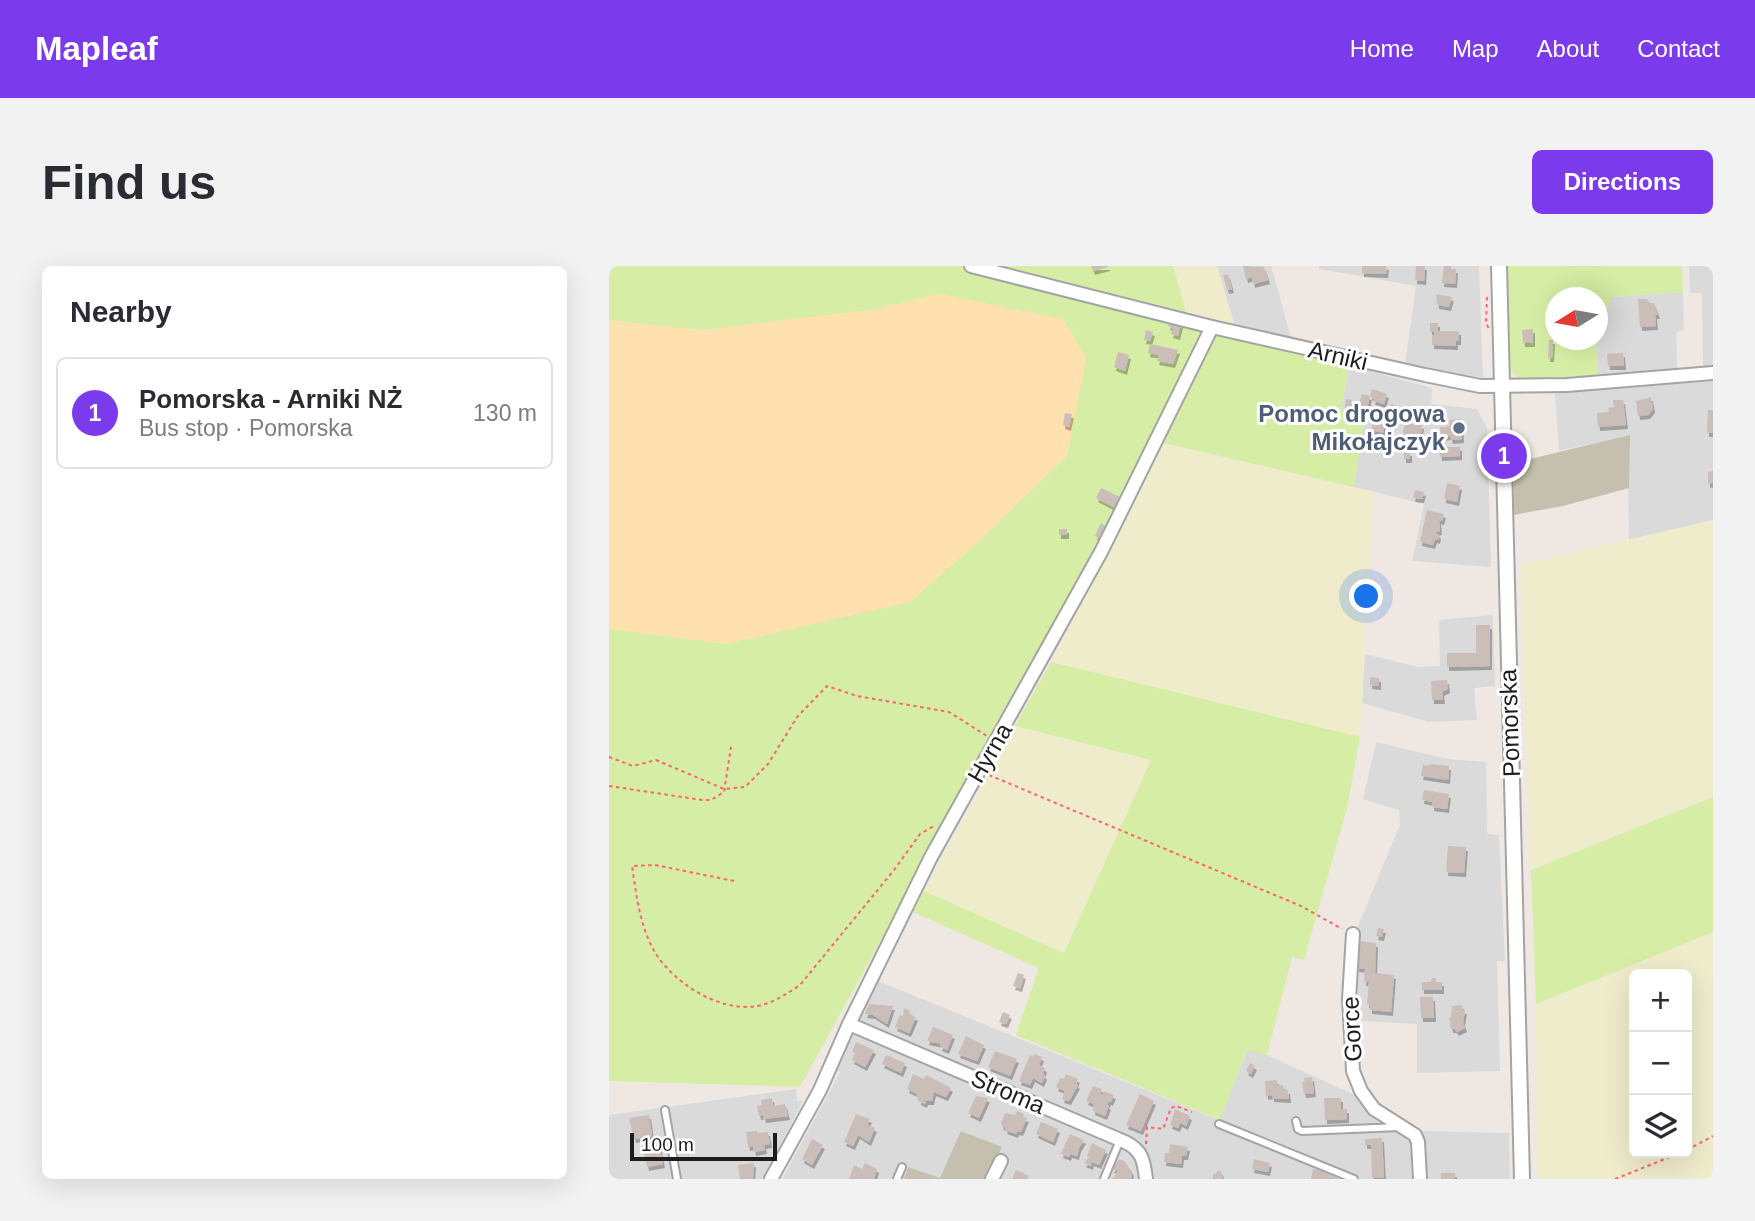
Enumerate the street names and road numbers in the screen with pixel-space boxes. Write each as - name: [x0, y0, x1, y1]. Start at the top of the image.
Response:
- street label: Arniki: [1306, 336, 1370, 375]
- street label: Pomorska: [1494, 668, 1525, 777]
- street label: Hyrna: [962, 718, 1018, 787]
- street label: Gorce: [1336, 996, 1367, 1062]
- street label: Stroma: [967, 1064, 1050, 1119]

